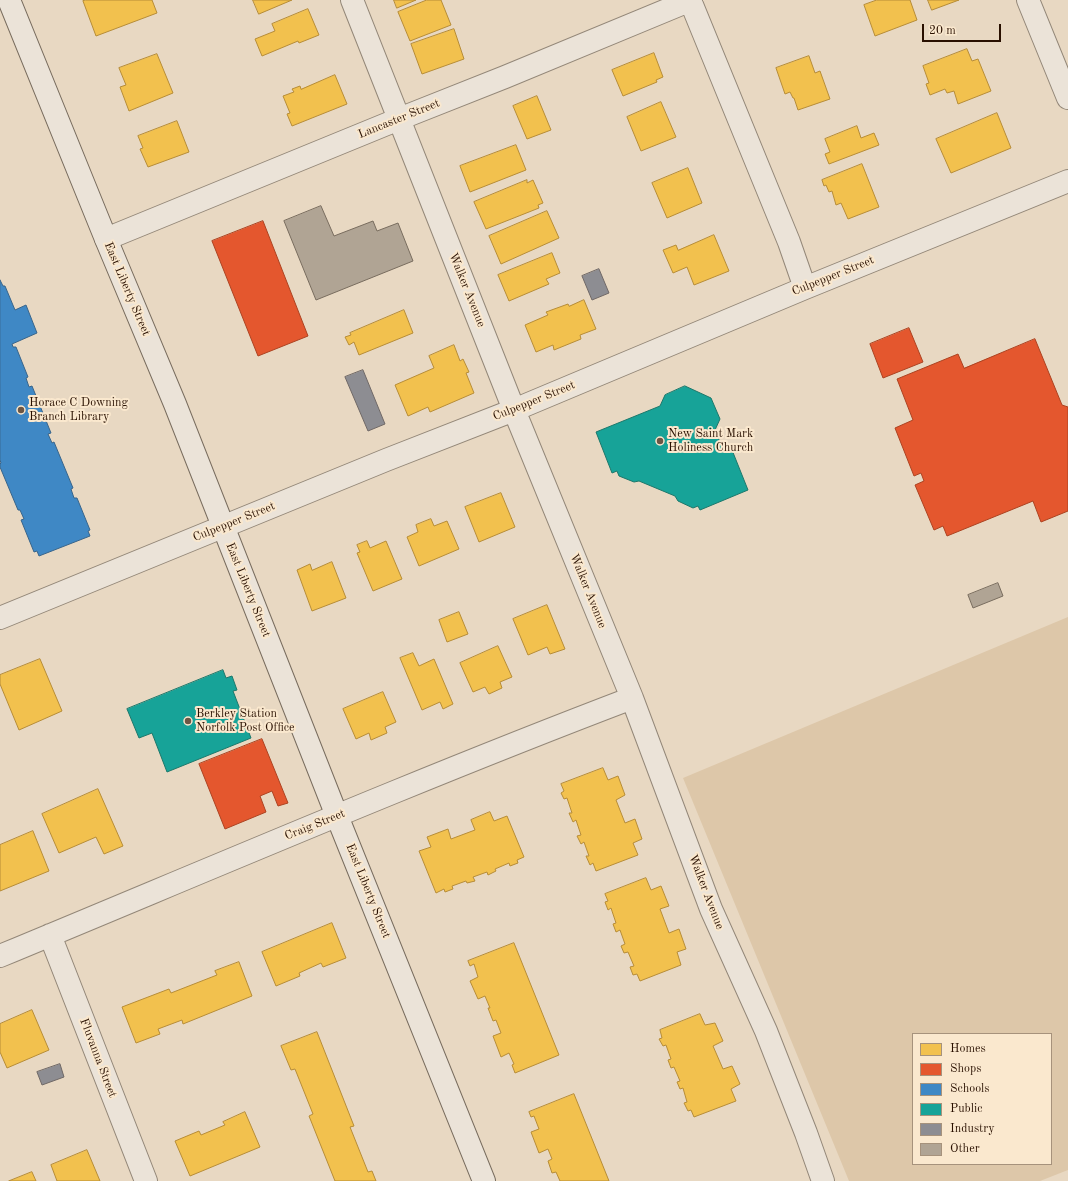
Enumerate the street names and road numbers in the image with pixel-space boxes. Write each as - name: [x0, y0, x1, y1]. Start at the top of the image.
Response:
- street label: Lancaster Street: [356, 96, 442, 142]
- street label: East Liberty Street: [101, 240, 153, 338]
- street label: Walker Avenue: [445, 251, 489, 329]
- street label: Culpepper Street: [790, 253, 876, 299]
- street label: Culpepper Street: [491, 378, 577, 424]
- street label: Culpepper Street: [191, 499, 277, 545]
- street label: East Liberty Street: [222, 541, 274, 639]
- street label: Walker Avenue: [566, 552, 610, 630]
- street label: Craig Street: [283, 806, 347, 844]
- street label: East Liberty Street: [342, 842, 394, 940]
- street label: Walker Avenue: [685, 852, 727, 932]
- street label: Fluvanna Street: [76, 1016, 120, 1100]

